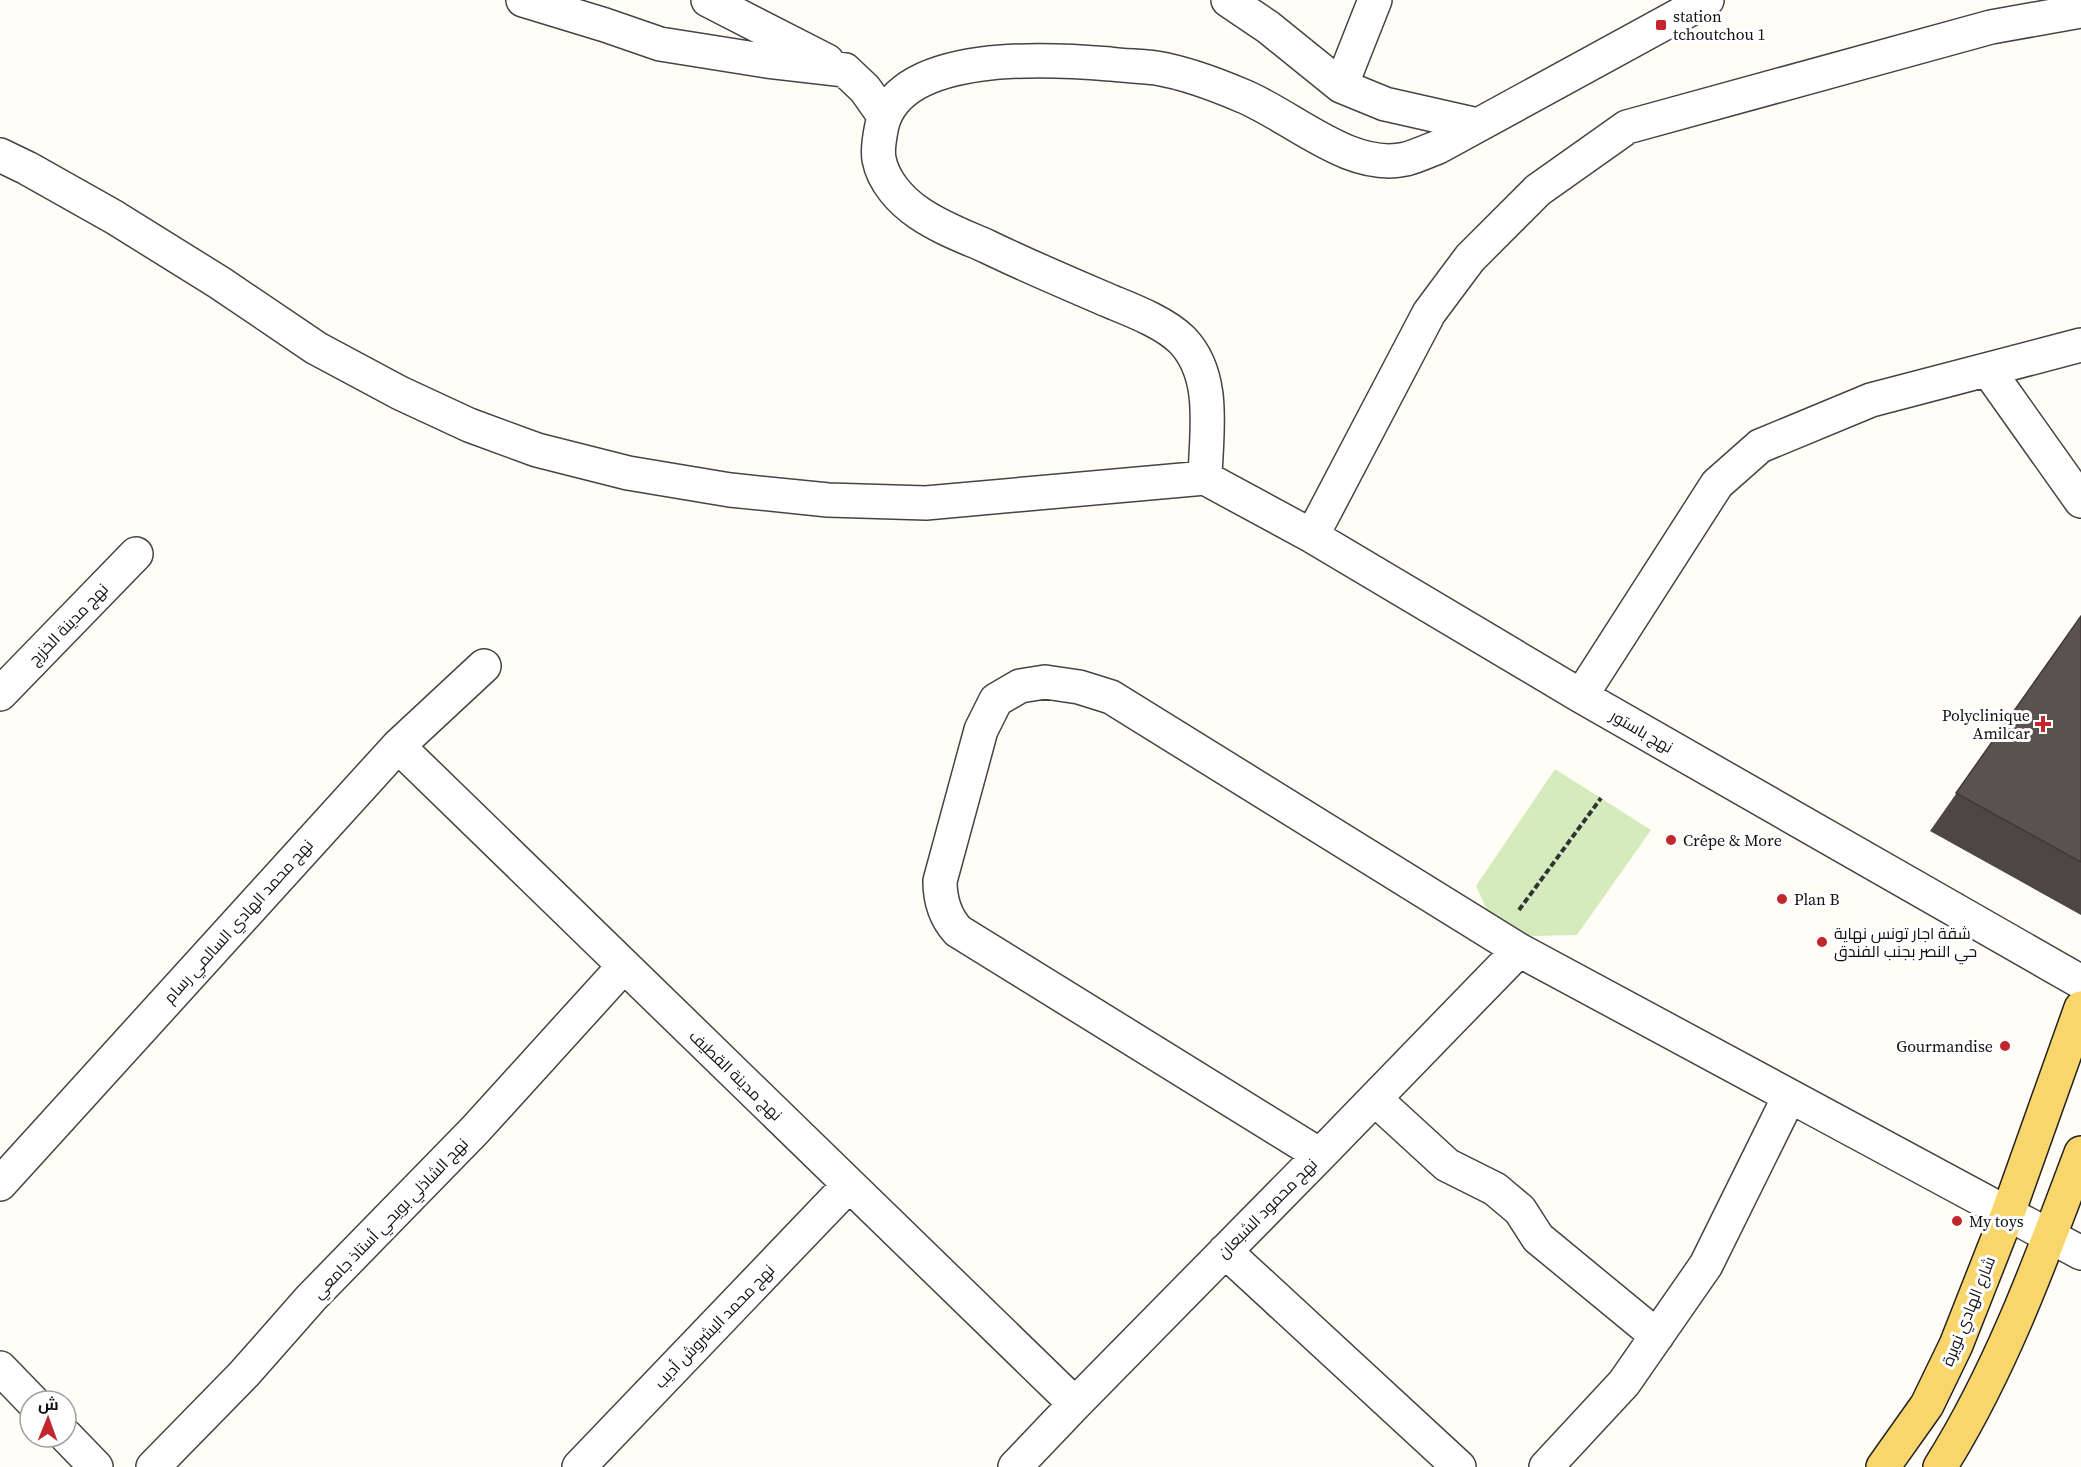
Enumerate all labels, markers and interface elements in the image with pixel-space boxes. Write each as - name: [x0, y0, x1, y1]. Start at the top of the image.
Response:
- place label: station tchoutchou 1: [1673, 5, 1766, 45]
- marker: station tchoutchou 1: [1654, 18, 1668, 32]
- street label: نهج مدينة الخزرج: [23, 578, 113, 670]
- street label: نهج باستور: [1605, 704, 1677, 759]
- place label: Polyclinique Amilcar: [1942, 704, 2030, 744]
- marker: Polyclinique Amilcar: [2034, 715, 2052, 733]
- place label: Crêpe & More: [1683, 829, 1782, 851]
- marker: Crêpe & More: [1664, 833, 1678, 847]
- street label: نهج محمد الهادي السالمي رسام: [158, 834, 320, 1010]
- place label: Plan B: [1794, 888, 1840, 910]
- marker: Plan B: [1775, 892, 1789, 906]
- place label: شقة اجار تونس نهاية حي النصر بجنب الفندق: [1834, 922, 1977, 965]
- marker: شقة اجار تونس نهاية حي النصر بجنب الفندق: [1815, 935, 1829, 949]
- street label: نهج مدينة القطيف: [684, 1025, 787, 1126]
- place label: Gourmandise: [1896, 1035, 1993, 1057]
- marker: Gourmandise: [1998, 1039, 2012, 1053]
- street label: نهج الشاذلي بويحي أستاذ جامعي: [307, 1133, 475, 1305]
- street label: نهج محمود الشبعان: [1212, 1153, 1322, 1263]
- place label: My toys: [1969, 1210, 2024, 1232]
- marker: My toys: [1950, 1214, 1964, 1228]
- street label: شارع الهادي نويرة: [1936, 1253, 2003, 1370]
- street label: نهج محمد البشروش أديب: [649, 1259, 780, 1394]
- north arrow: [18, 1389, 78, 1449]
- text: ش: [38, 1393, 59, 1415]

